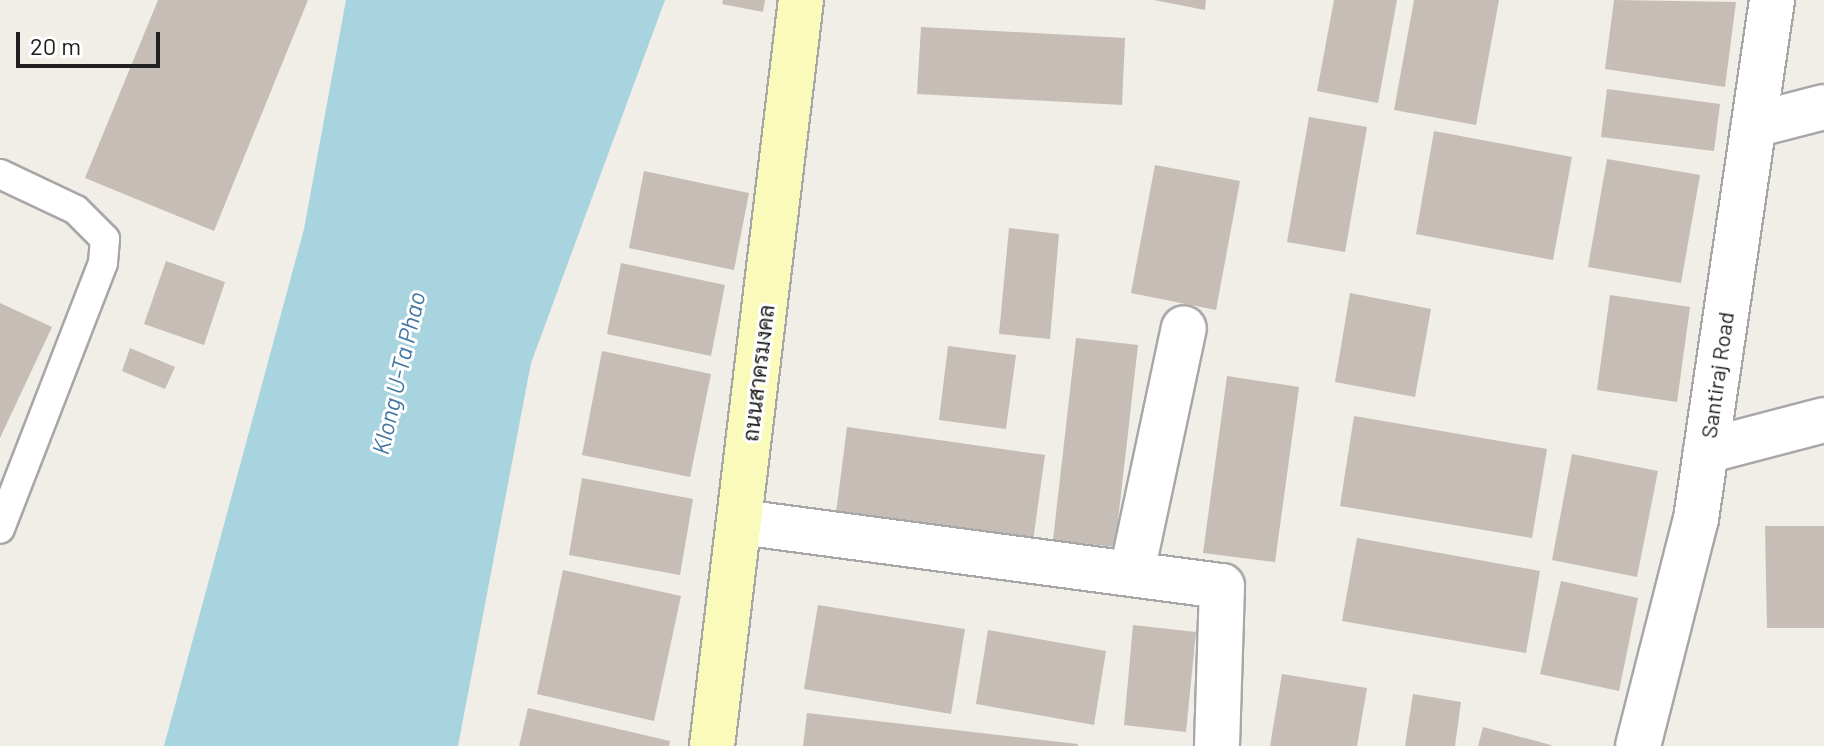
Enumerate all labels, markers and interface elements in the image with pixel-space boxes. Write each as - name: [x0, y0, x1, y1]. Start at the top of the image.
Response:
- scale bar: [20, 16, 164, 66]
- text: 20 m: [30, 31, 81, 60]
- water label: Klong U-Ta Phao: [365, 289, 431, 457]
- street label: ถนนสาครมงคล: [737, 303, 779, 443]
- street label: Santiraj Road: [1695, 310, 1739, 440]

